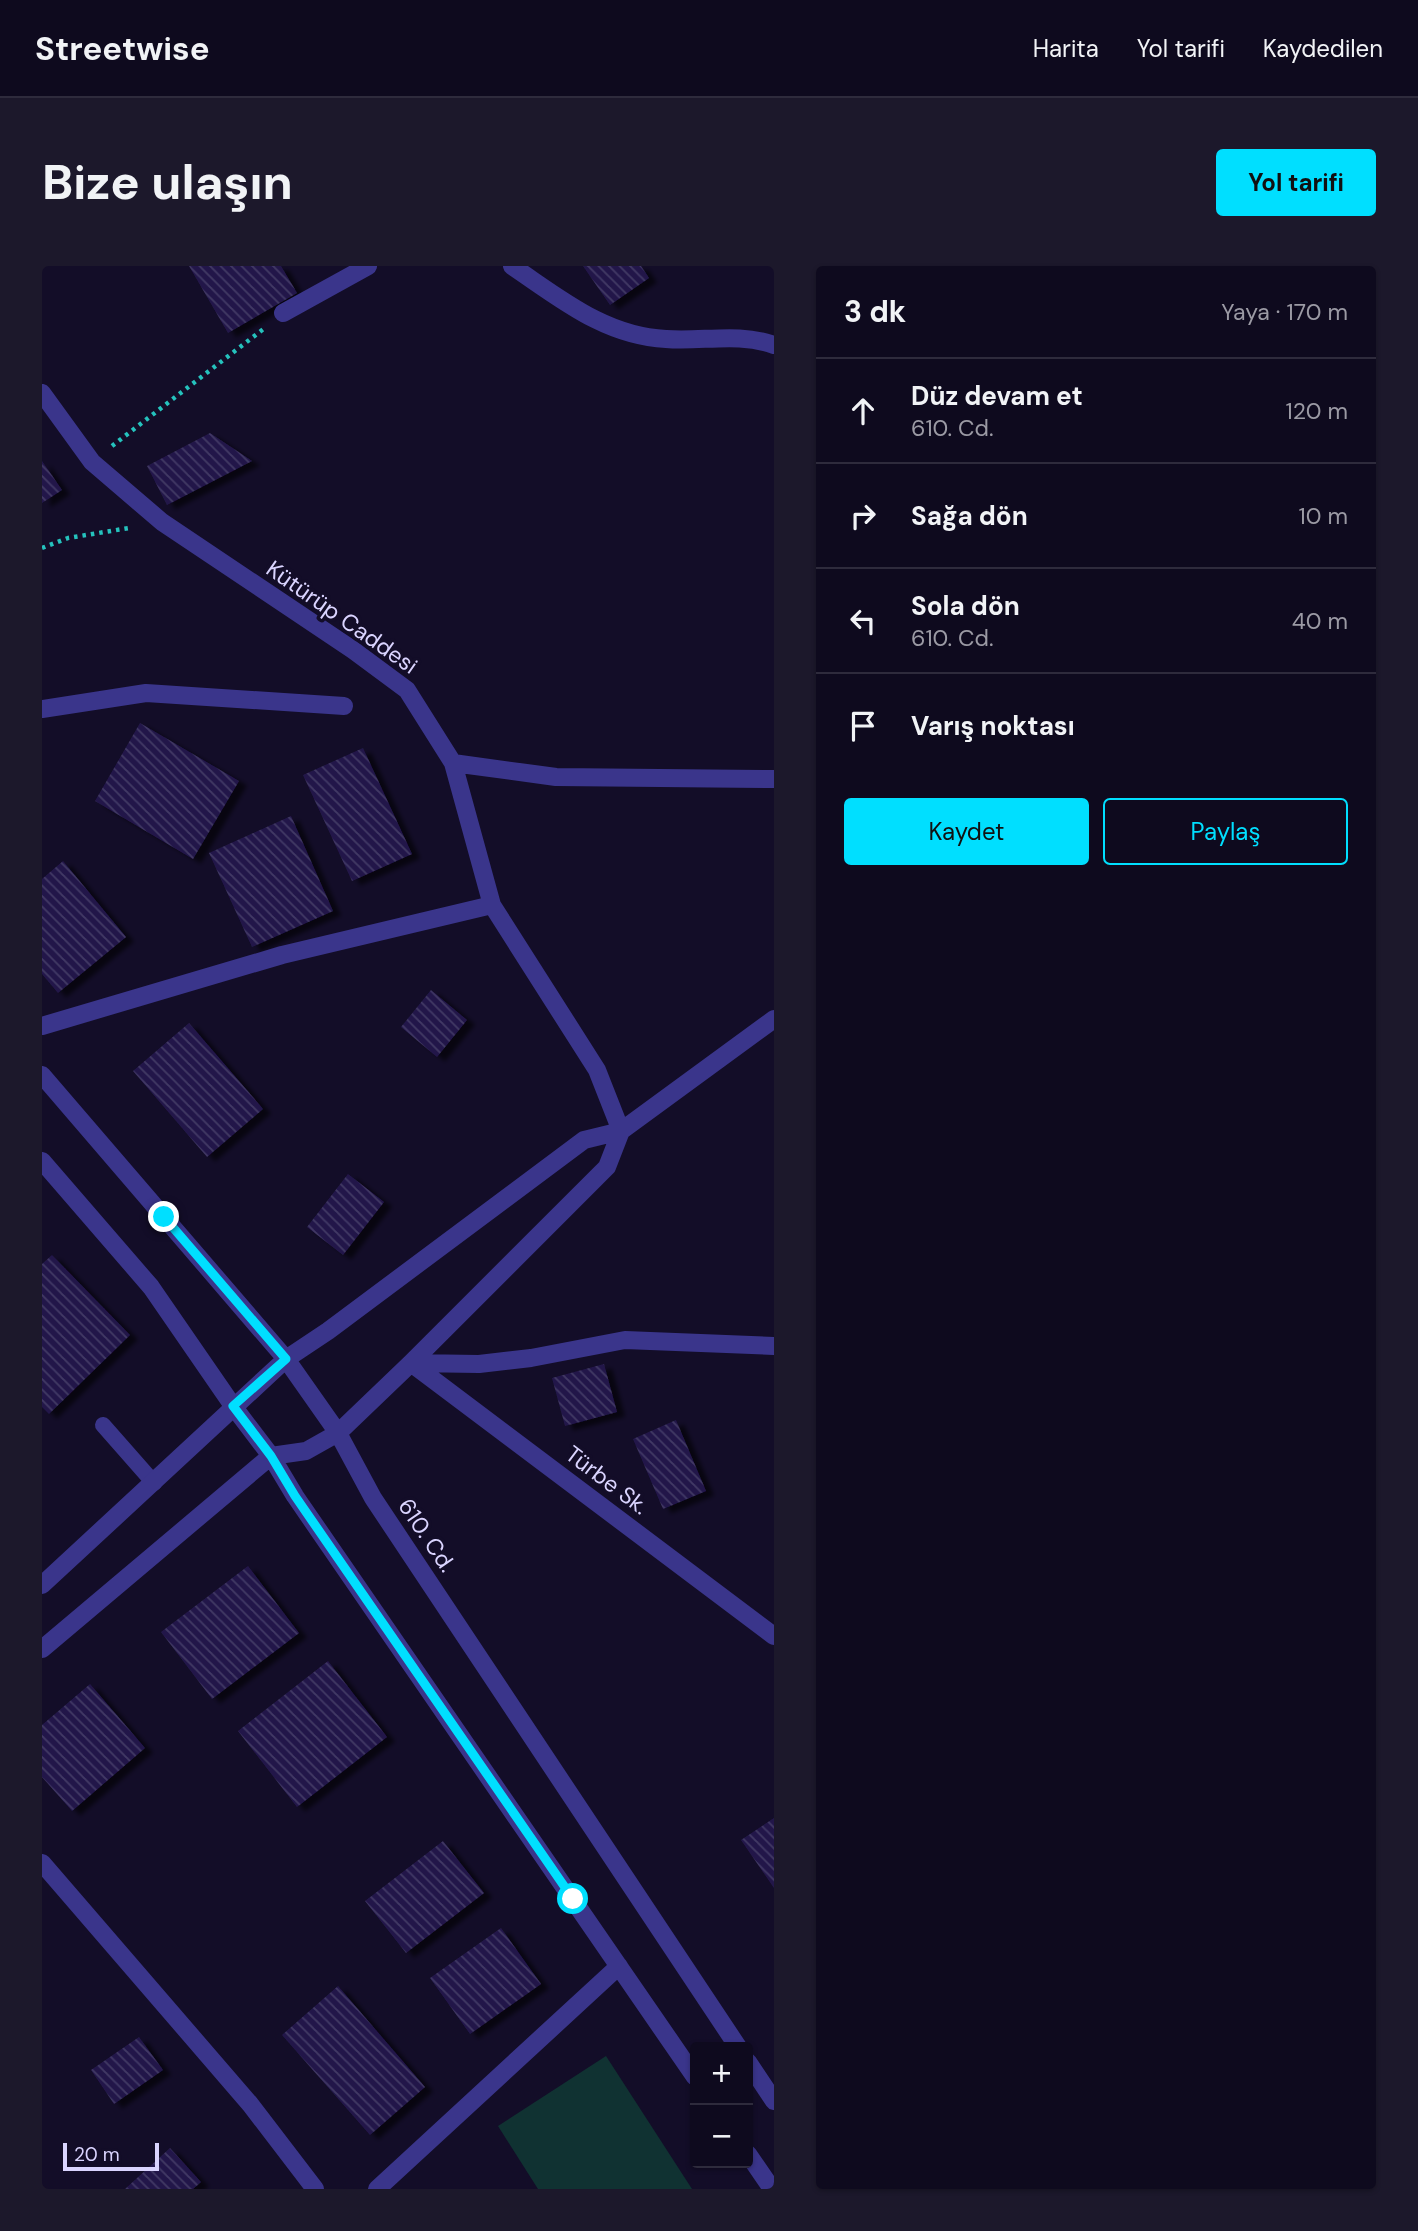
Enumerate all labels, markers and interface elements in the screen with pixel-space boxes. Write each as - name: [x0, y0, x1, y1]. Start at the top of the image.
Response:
- text: Streetwise: [35, 27, 210, 70]
- text: Harita: [1033, 33, 1099, 64]
- text: Yol tarifi: [1137, 33, 1225, 64]
- text: Kaydedilen: [1263, 33, 1383, 64]
- button: Yol tarifi: [1216, 149, 1376, 216]
- text: Bize ulaşın: [42, 150, 293, 214]
- text: 3 dk: [844, 292, 906, 331]
- text: Yaya · 170 m: [1221, 297, 1348, 327]
- text: Düz devam et: [911, 379, 1083, 413]
- icon: ahead: [844, 392, 882, 430]
- text: 120 m: [1285, 396, 1348, 426]
- text: 610. Cd.: [911, 413, 994, 443]
- icon: right: [844, 497, 882, 535]
- text: Sağa dön: [911, 499, 1028, 533]
- text: 10 m: [1298, 501, 1348, 531]
- street label: Kütürüp Caddesi: [260, 554, 424, 680]
- text: Sola dön: [911, 589, 1020, 623]
- icon: left: [844, 602, 882, 640]
- text: 40 m: [1292, 606, 1348, 636]
- text: 610. Cd.: [911, 623, 994, 653]
- icon: arrive: [844, 707, 882, 745]
- text: Varış noktası: [911, 709, 1075, 743]
- button: Kaydet: [844, 798, 1089, 865]
- button: Paylaş: [1103, 798, 1348, 865]
- route end: [148, 1201, 179, 1232]
- street label: Türbe Sk.: [559, 1439, 655, 1521]
- street label: 610. Cd.: [391, 1492, 463, 1578]
- route start: [557, 1883, 588, 1914]
- map controls: [690, 2042, 753, 2168]
- button: +: [690, 2042, 753, 2105]
- button: −: [690, 2105, 753, 2168]
- scale bar: [63, 2140, 159, 2172]
- text: 20 m: [74, 2142, 120, 2167]

